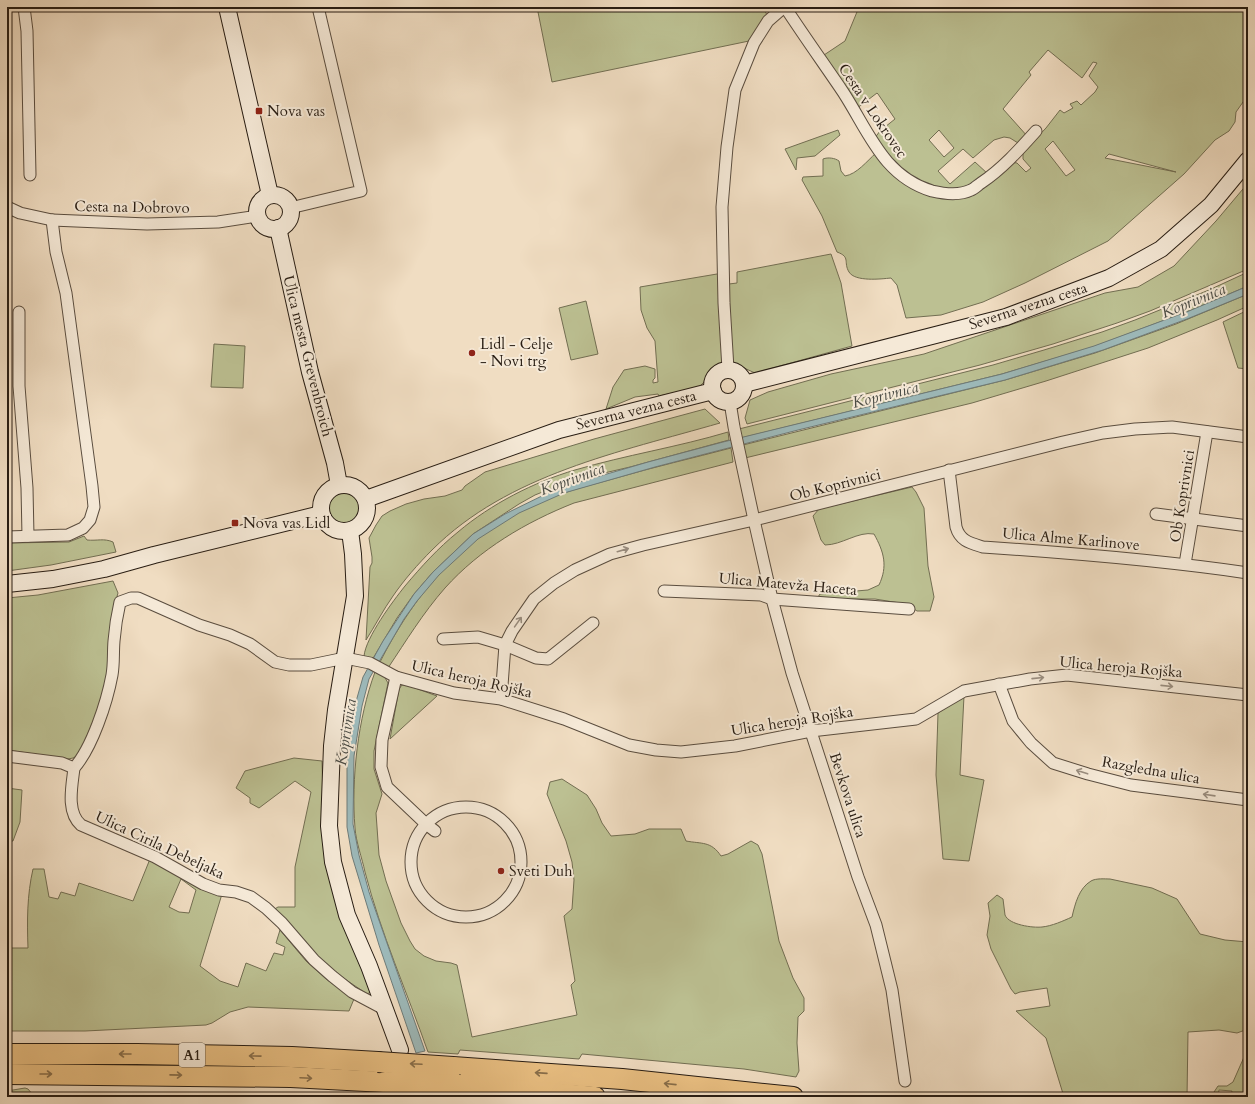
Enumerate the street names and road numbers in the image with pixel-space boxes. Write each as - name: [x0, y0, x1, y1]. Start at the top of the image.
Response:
- street label: Cesta v Lokrovec: [834, 60, 912, 162]
- street label: Cesta na Dobrovo: [74, 196, 190, 218]
- street label: Ulica mesta Grevenbroich: [278, 273, 338, 439]
- street label: Severna vezna cesta: [966, 277, 1090, 335]
- street label: Severna vezna cesta: [574, 385, 699, 435]
- street label: Ob Koprivnici: [1165, 448, 1199, 544]
- street label: Ob Koprivnici: [787, 464, 883, 506]
- street label: Ulica Alme Karlinove: [1001, 523, 1141, 555]
- street label: Ulica Matevža Haceta: [718, 568, 858, 600]
- street label: Ulica heroja Rojška: [1059, 652, 1184, 682]
- street label: Ulica heroja Rojška: [410, 655, 535, 703]
- street label: Ulica heroja Rojška: [730, 701, 855, 741]
- street label: Bevkova ulica: [825, 750, 871, 841]
- street label: Razgledna ulica: [1100, 752, 1202, 789]
- street label: Ulica Cirila Debeljaka: [92, 806, 228, 884]
- road number: A1: [179, 1043, 205, 1067]

